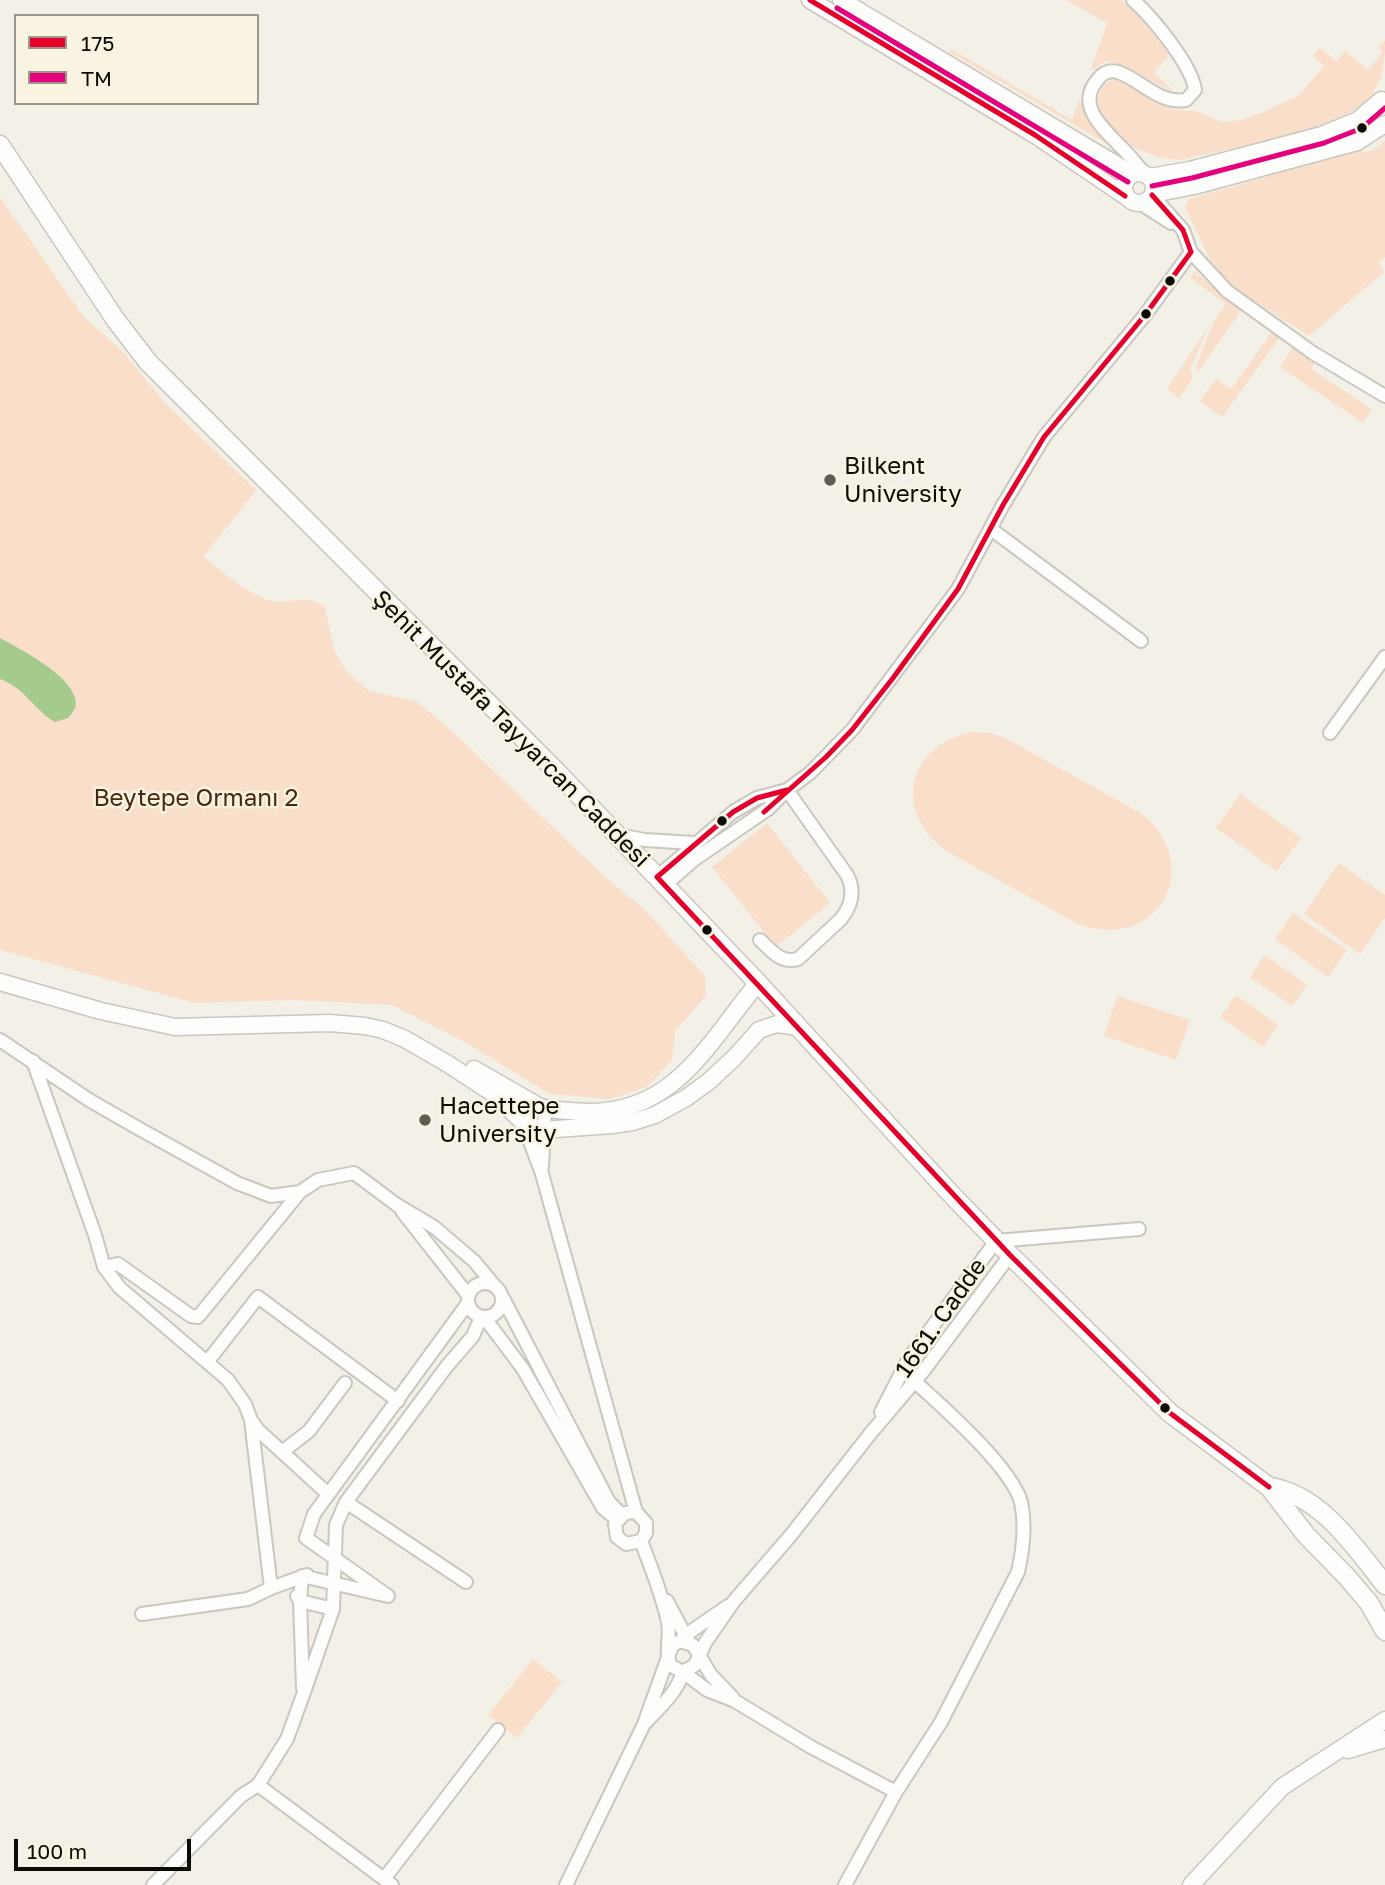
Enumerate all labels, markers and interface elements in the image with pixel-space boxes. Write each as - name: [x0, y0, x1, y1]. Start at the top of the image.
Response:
- legend: [14, 14, 259, 105]
- text: 175: [81, 30, 115, 56]
- text: TM: [81, 65, 112, 91]
- unlabelled marker: [1355, 121, 1369, 135]
- unlabelled marker: [1163, 274, 1177, 288]
- unlabelled marker: [1139, 307, 1153, 321]
- place label: Bilkent University: [844, 452, 962, 508]
- marker: Bilkent University: [822, 472, 838, 488]
- street label: Şehit Mustafa Tayyarcan Caddesi: [366, 584, 656, 874]
- park label: Beytepe Ormanı 2: [94, 784, 298, 812]
- unlabelled marker: [715, 814, 729, 828]
- unlabelled marker: [700, 923, 714, 937]
- place label: Hacettepe University: [439, 1092, 559, 1148]
- marker: Hacettepe University: [417, 1112, 433, 1128]
- street label: 1661. Cadde: [889, 1253, 993, 1383]
- unlabelled marker: [1158, 1401, 1172, 1415]
- scale bar: [18, 1826, 194, 1870]
- text: 100 m: [27, 1838, 87, 1864]

